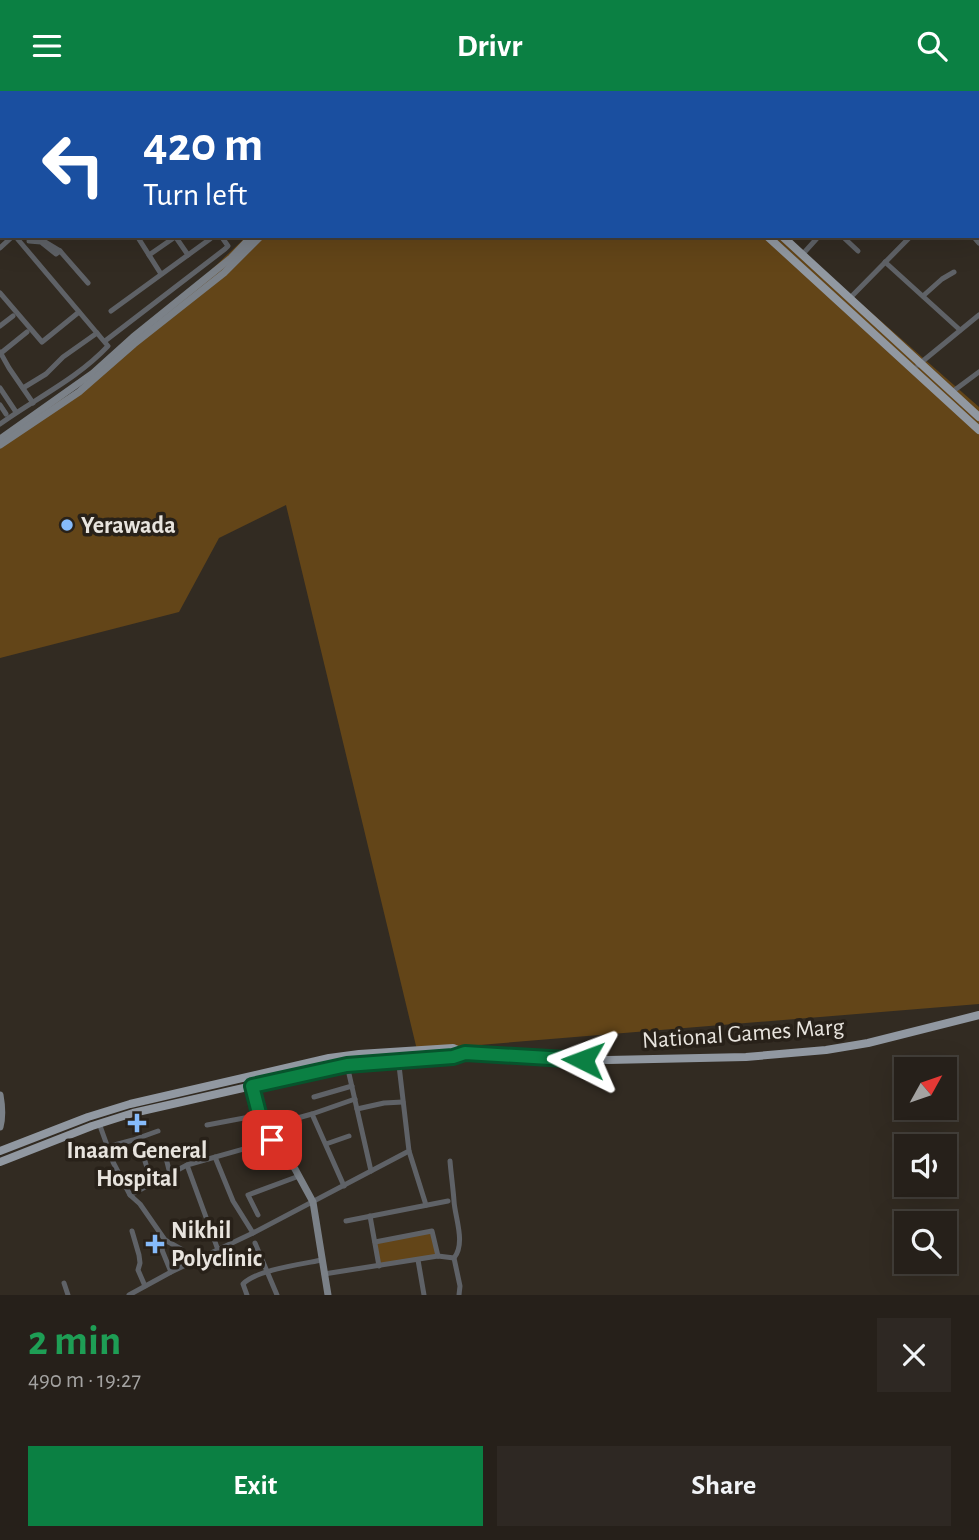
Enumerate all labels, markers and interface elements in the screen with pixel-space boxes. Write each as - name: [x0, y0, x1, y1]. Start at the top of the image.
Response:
- icon: menu: [28, 27, 66, 65]
- icon: search: [913, 27, 951, 65]
- text: Drivr: [457, 30, 522, 62]
- icon: left: [28, 119, 119, 210]
- text: 420 m: [143, 121, 263, 170]
- text: Turn left: [143, 179, 247, 211]
- place label: Yerawada: [81, 514, 176, 538]
- marker: Yerawada: [59, 517, 75, 533]
- street label: National Games Marg: [641, 1015, 845, 1053]
- position arrow: [546, 1023, 620, 1097]
- north arrow: [894, 1057, 957, 1120]
- map controls: [894, 1057, 957, 1274]
- pin: [242, 1110, 302, 1170]
- marker: Inaam General Hospital: [127, 1113, 147, 1133]
- icon: arrive: [253, 1121, 291, 1159]
- button: sound: [894, 1134, 957, 1197]
- place label: Inaam General Hospital: [67, 1139, 207, 1191]
- button: search: [894, 1211, 957, 1274]
- place label: Nikhil Polyclinic: [171, 1219, 262, 1271]
- marker: Nikhil Polyclinic: [145, 1234, 165, 1254]
- button: close: [877, 1318, 951, 1392]
- text: 2 min: [28, 1320, 121, 1362]
- text: 490 m · 19:27: [28, 1369, 141, 1392]
- button: Exit: [28, 1446, 483, 1526]
- button: Share: [497, 1446, 951, 1526]

